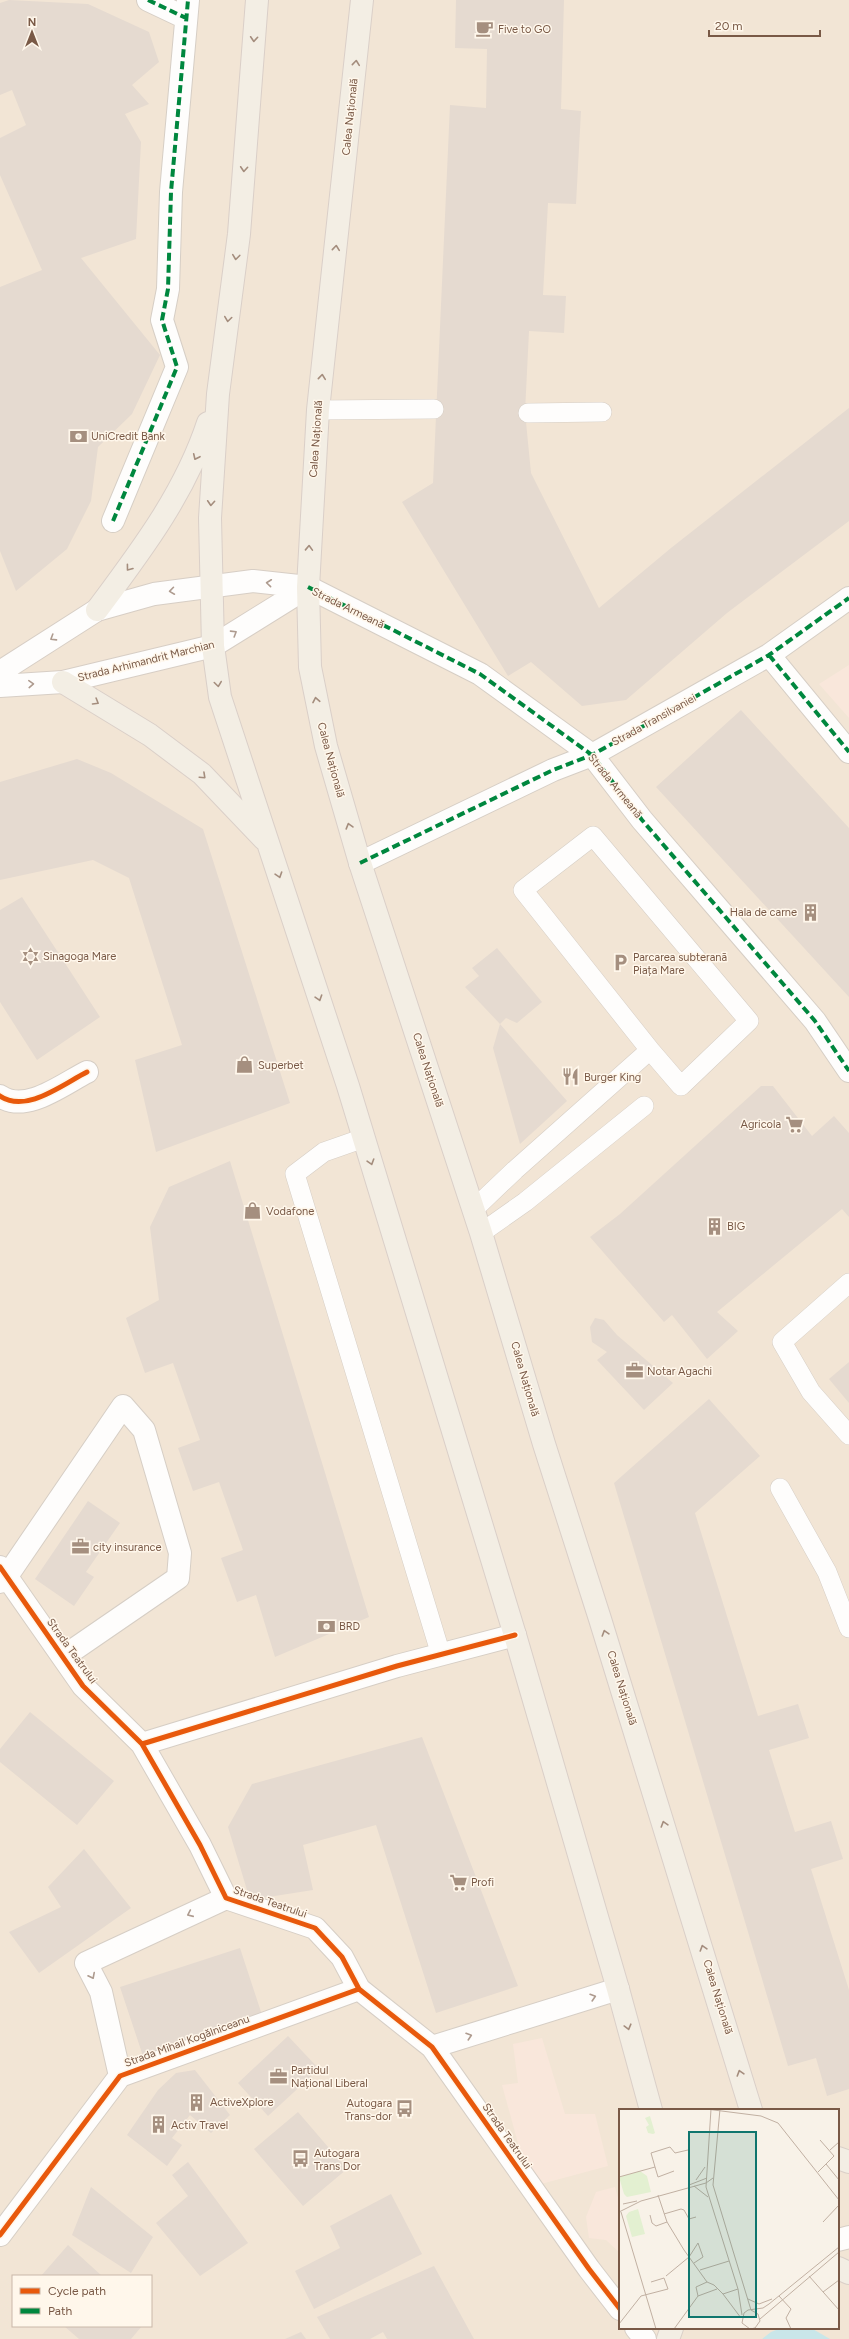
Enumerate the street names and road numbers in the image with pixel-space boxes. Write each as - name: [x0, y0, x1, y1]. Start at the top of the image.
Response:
- street label: Calea Națională: [339, 78, 361, 156]
- street label: Calea Națională: [307, 400, 325, 478]
- street label: Strada Armeană: [310, 585, 386, 631]
- street label: Strada Arhimandrit Marchian: [76, 638, 216, 684]
- street label: Strada Transilvaniei: [609, 691, 699, 749]
- street label: Calea Națională: [315, 721, 347, 799]
- street label: Strada Armeană: [585, 751, 645, 821]
- street label: Calea Națională: [410, 1031, 446, 1109]
- street label: Calea Națională: [508, 1340, 542, 1418]
- street label: Strada Teatrului: [44, 1616, 100, 1686]
- street label: Calea Națională: [604, 1649, 640, 1727]
- street label: Strada Teatrului: [231, 1883, 309, 1921]
- street label: Calea Națională: [700, 1958, 736, 2036]
- street label: Strada Mihail Kogălniceanu: [123, 2012, 251, 2070]
- street label: Strada Teatrului: [480, 2101, 534, 2171]

